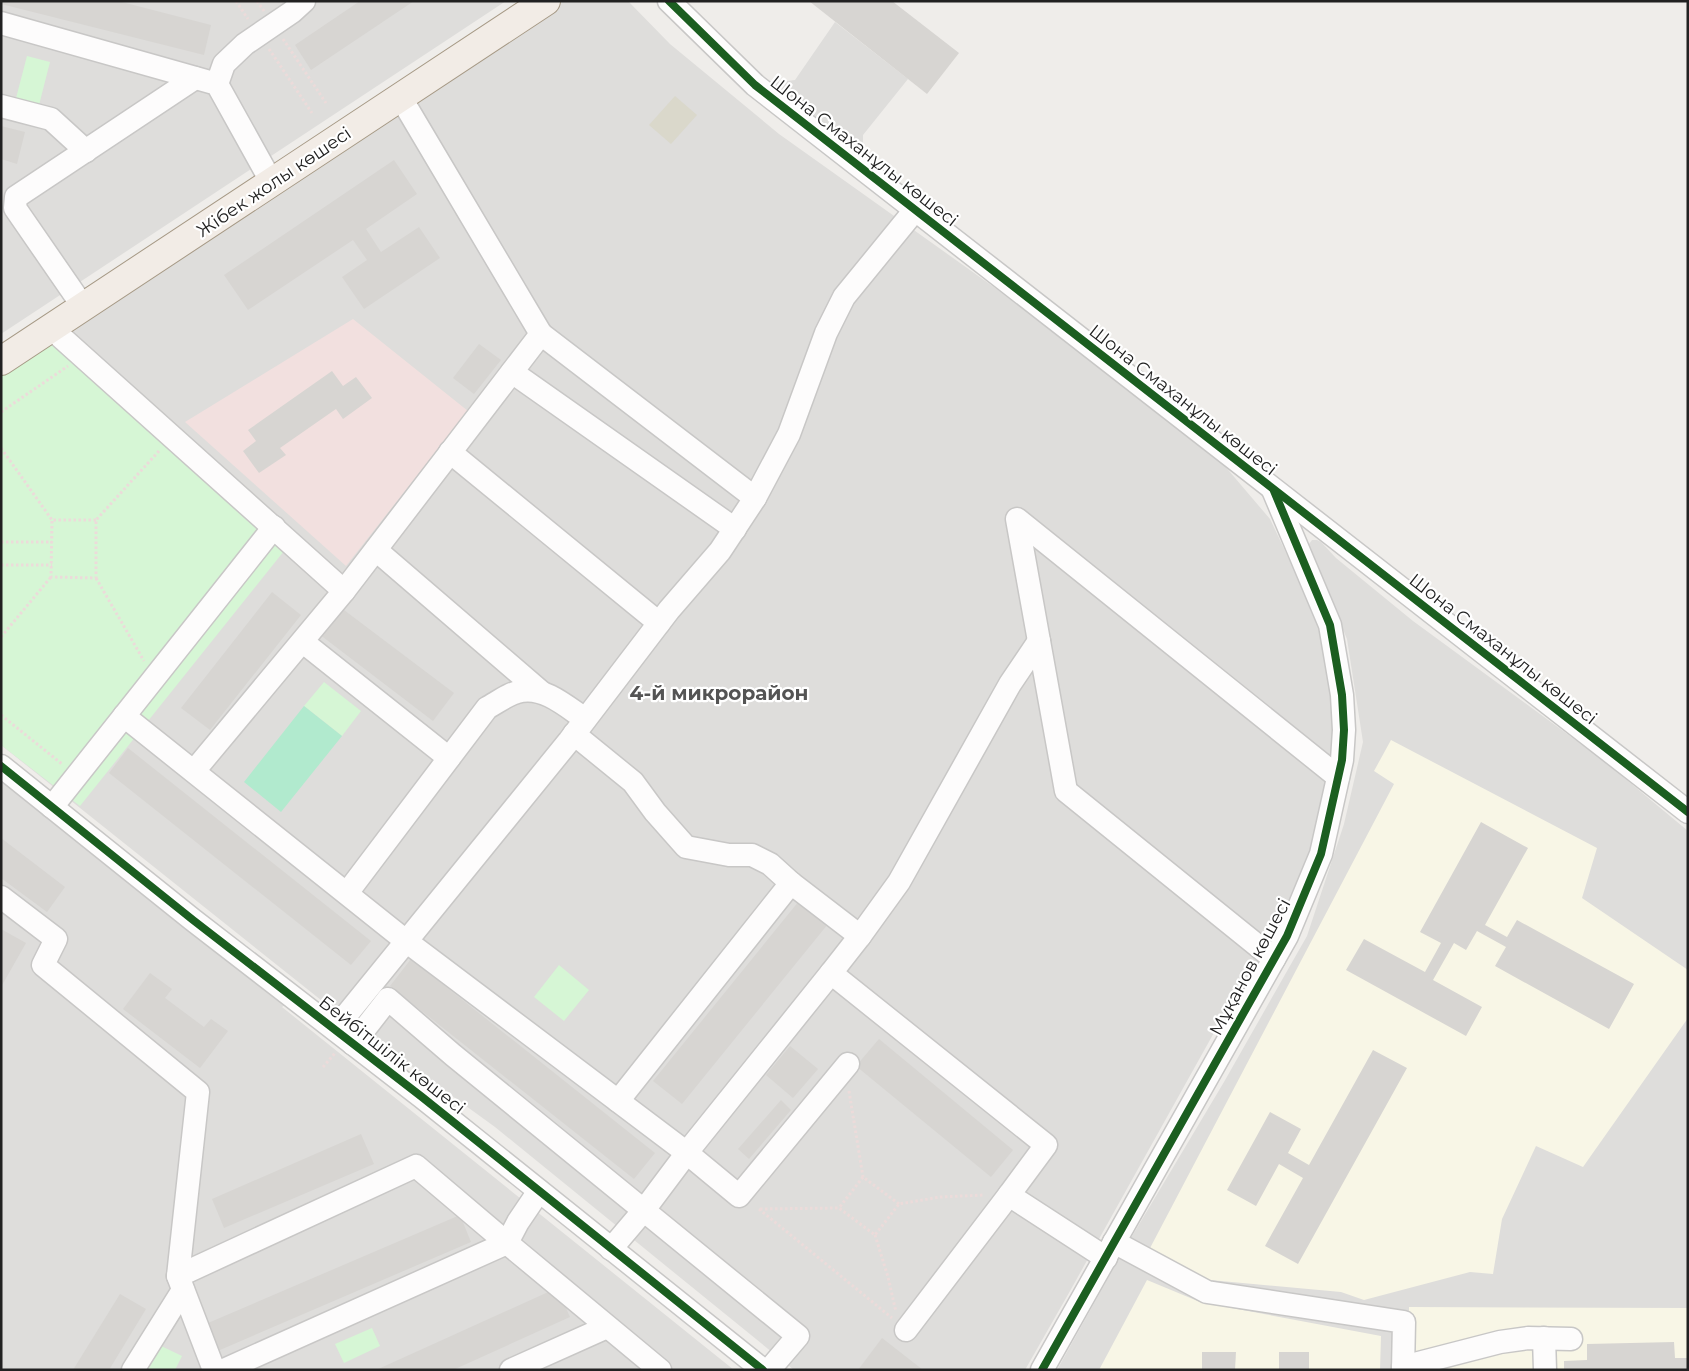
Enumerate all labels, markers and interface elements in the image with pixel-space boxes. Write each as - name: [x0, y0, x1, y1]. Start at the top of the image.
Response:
- street label: Шона Смаханұлы көшесі: [766, 71, 962, 231]
- street label: Жібек жолы көшесі: [193, 122, 355, 242]
- street label: Шона Смаханұлы көшесі: [1085, 320, 1281, 480]
- street label: Шона Смаханұлы көшесі: [1405, 569, 1601, 729]
- district label: 4-й микрорайон: [630, 681, 808, 705]
- street label: Мұқанов көшесі: [1205, 895, 1295, 1039]
- street label: Бейбітшілік көшесі: [315, 991, 469, 1119]

